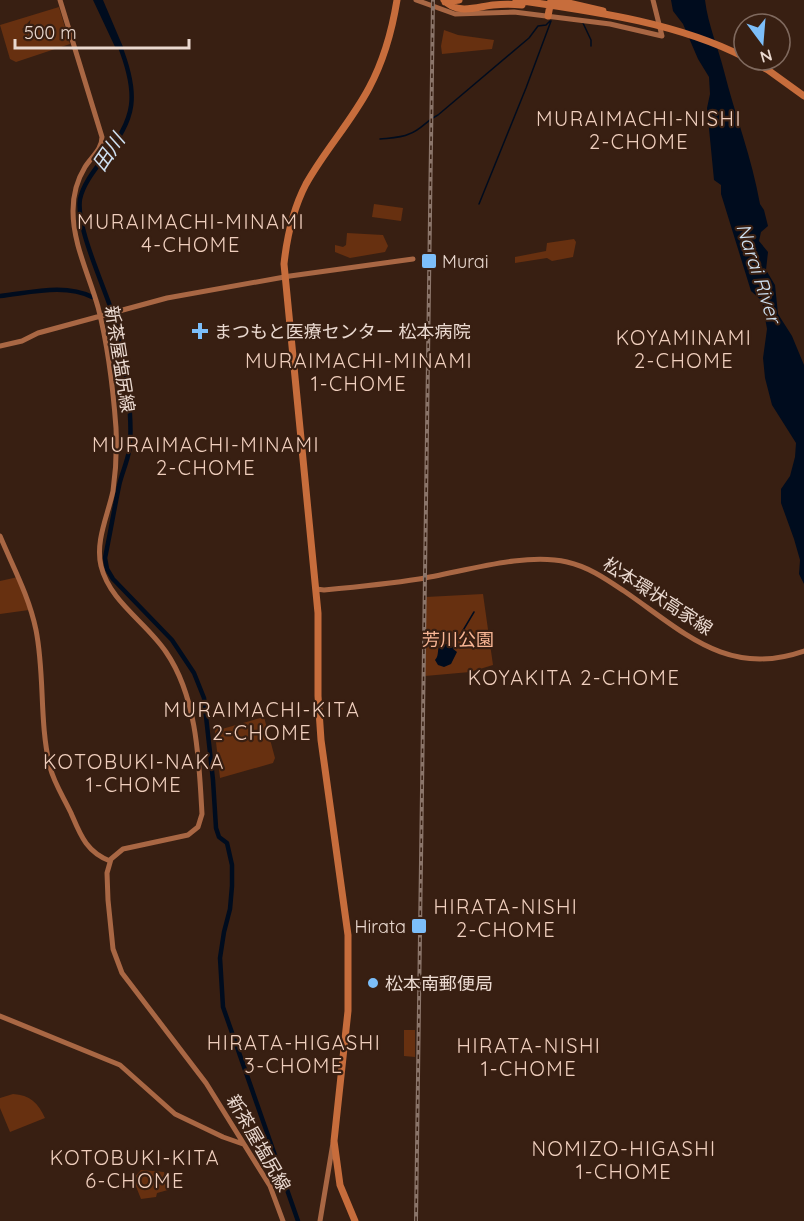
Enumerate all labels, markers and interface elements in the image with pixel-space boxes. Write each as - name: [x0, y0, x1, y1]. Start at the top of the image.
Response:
- scale bar: [15, 12, 189, 50]
- north arrow: [732, 12, 792, 72]
- text: 500 m: [24, 21, 77, 44]
- text: N: [758, 45, 775, 68]
- district label: MURAIMACHI-NISHI 2-CHOME: [536, 106, 742, 154]
- water label: 田川: [86, 127, 131, 176]
- district label: MURAIMACHI-MINAMI 4-CHOME: [77, 209, 305, 257]
- water label: Narai River: [731, 220, 788, 328]
- place label: Murai: [442, 250, 489, 273]
- marker: Murai: [420, 252, 438, 270]
- street label: 新茶屋塩尻線: [100, 304, 140, 414]
- place label: まつもと医療センター 松本病院: [214, 320, 471, 343]
- marker: まつもと医療センター 松本病院: [191, 322, 209, 340]
- district label: KOYAMINAMI 2-CHOME: [616, 325, 752, 373]
- district label: MURAIMACHI-MINAMI 1-CHOME: [245, 348, 473, 396]
- district label: MURAIMACHI-MINAMI 2-CHOME: [92, 432, 320, 480]
- street label: 松本環状高家線: [599, 552, 717, 640]
- park label: 芳川公園: [422, 628, 494, 651]
- district label: KOYAKITA 2-CHOME: [468, 665, 680, 690]
- district label: MURAIMACHI-KITA 2-CHOME: [164, 697, 360, 745]
- district label: KOTOBUKI-NAKA 1-CHOME: [43, 749, 225, 797]
- district label: HIRATA-NISHI 2-CHOME: [434, 894, 578, 942]
- place label: Hirata: [355, 915, 406, 938]
- marker: Hirata: [410, 917, 428, 935]
- place label: 松本南郵便局: [385, 972, 493, 995]
- marker: 松本南郵便局: [366, 976, 380, 990]
- district label: HIRATA-HIGASHI 3-CHOME: [207, 1030, 381, 1078]
- district label: HIRATA-NISHI 1-CHOME: [457, 1033, 601, 1081]
- street label: 新茶屋塩尻線: [222, 1090, 296, 1196]
- district label: NOMIZO-HIGASHI 1-CHOME: [531, 1136, 717, 1184]
- district label: KOTOBUKI-KITA 6-CHOME: [50, 1145, 220, 1193]

